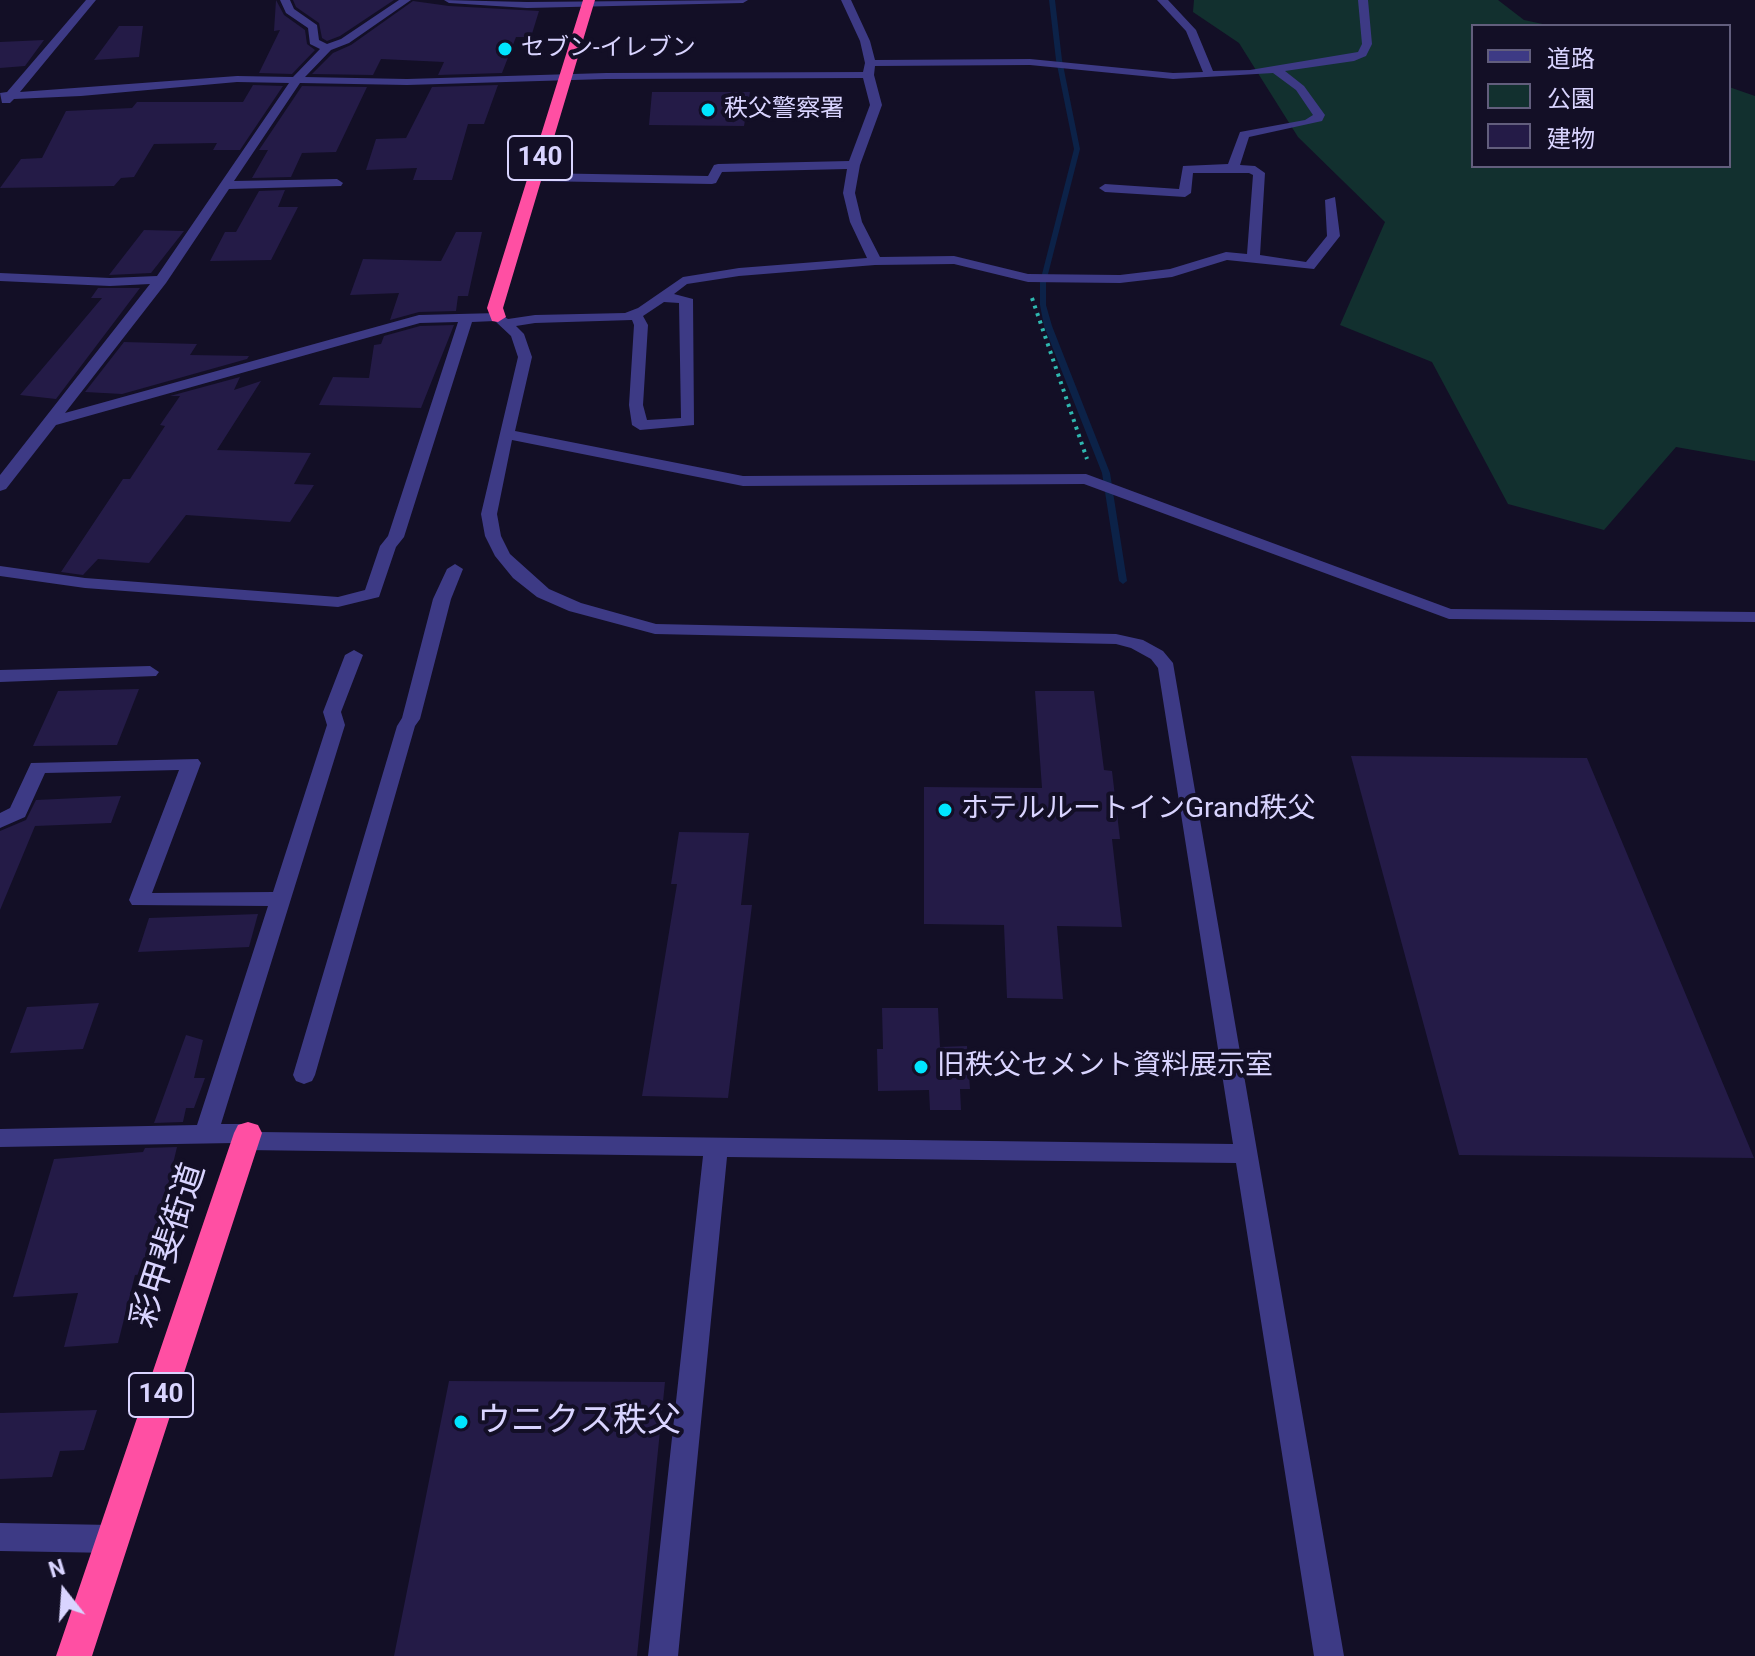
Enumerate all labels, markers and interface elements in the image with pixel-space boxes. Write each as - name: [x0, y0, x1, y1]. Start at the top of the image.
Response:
- legend: [1471, 24, 1731, 168]
- place label: セブン-イレブン: [521, 35, 696, 63]
- marker: セブン-イレブン: [496, 40, 514, 58]
- text: 道路: [1547, 45, 1595, 73]
- text: 公園: [1547, 85, 1595, 113]
- place label: 秩父警察署: [724, 96, 844, 124]
- marker: 秩父警察署: [699, 101, 717, 119]
- text: 建物: [1547, 125, 1595, 153]
- road number: 140: [508, 136, 572, 180]
- place label: ホテルルートインGrand秩父: [961, 793, 1315, 827]
- marker: ホテルルートインGrand秩父: [936, 801, 954, 819]
- place label: 旧秩父セメント資料展示室: [937, 1050, 1273, 1084]
- marker: 旧秩父セメント資料展示室: [912, 1058, 930, 1076]
- street label: 彩甲斐街道: [124, 1159, 216, 1333]
- road number: 140: [129, 1373, 193, 1417]
- place label: ウニクス秩父: [477, 1402, 681, 1442]
- marker: ウニクス秩父: [452, 1413, 470, 1431]
- north arrow: [24, 1552, 104, 1632]
- text: N: [46, 1554, 68, 1583]

